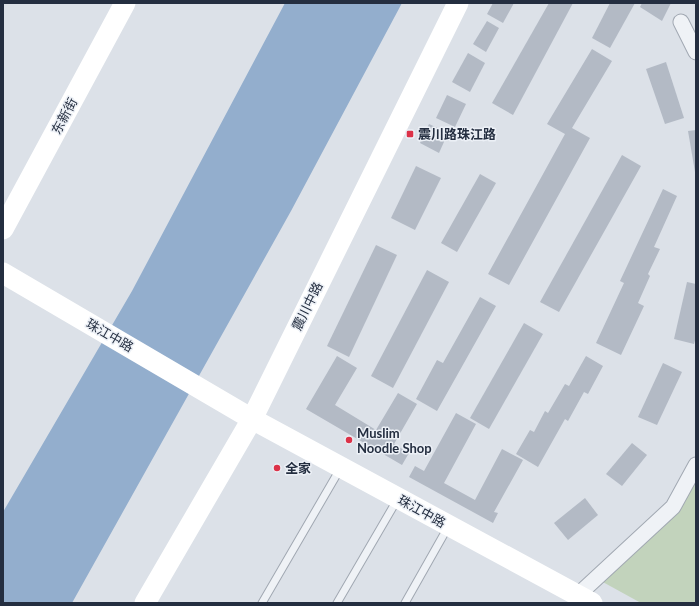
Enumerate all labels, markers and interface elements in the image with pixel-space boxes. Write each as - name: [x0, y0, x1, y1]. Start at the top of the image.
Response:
- street label: 东新街: [48, 95, 80, 137]
- place label: 震川路珠江路: [418, 126, 496, 142]
- marker: 震川路珠江路: [405, 129, 415, 139]
- street label: 震川中路: [288, 279, 326, 333]
- street label: 珠江中路: [83, 315, 137, 355]
- place label: Muslim Noodle Shop: [357, 425, 432, 456]
- marker: Muslim Noodle Shop: [344, 435, 354, 445]
- place label: 全家: [285, 460, 311, 476]
- marker: 全家: [272, 463, 282, 473]
- street label: 珠江中路: [395, 491, 449, 531]

